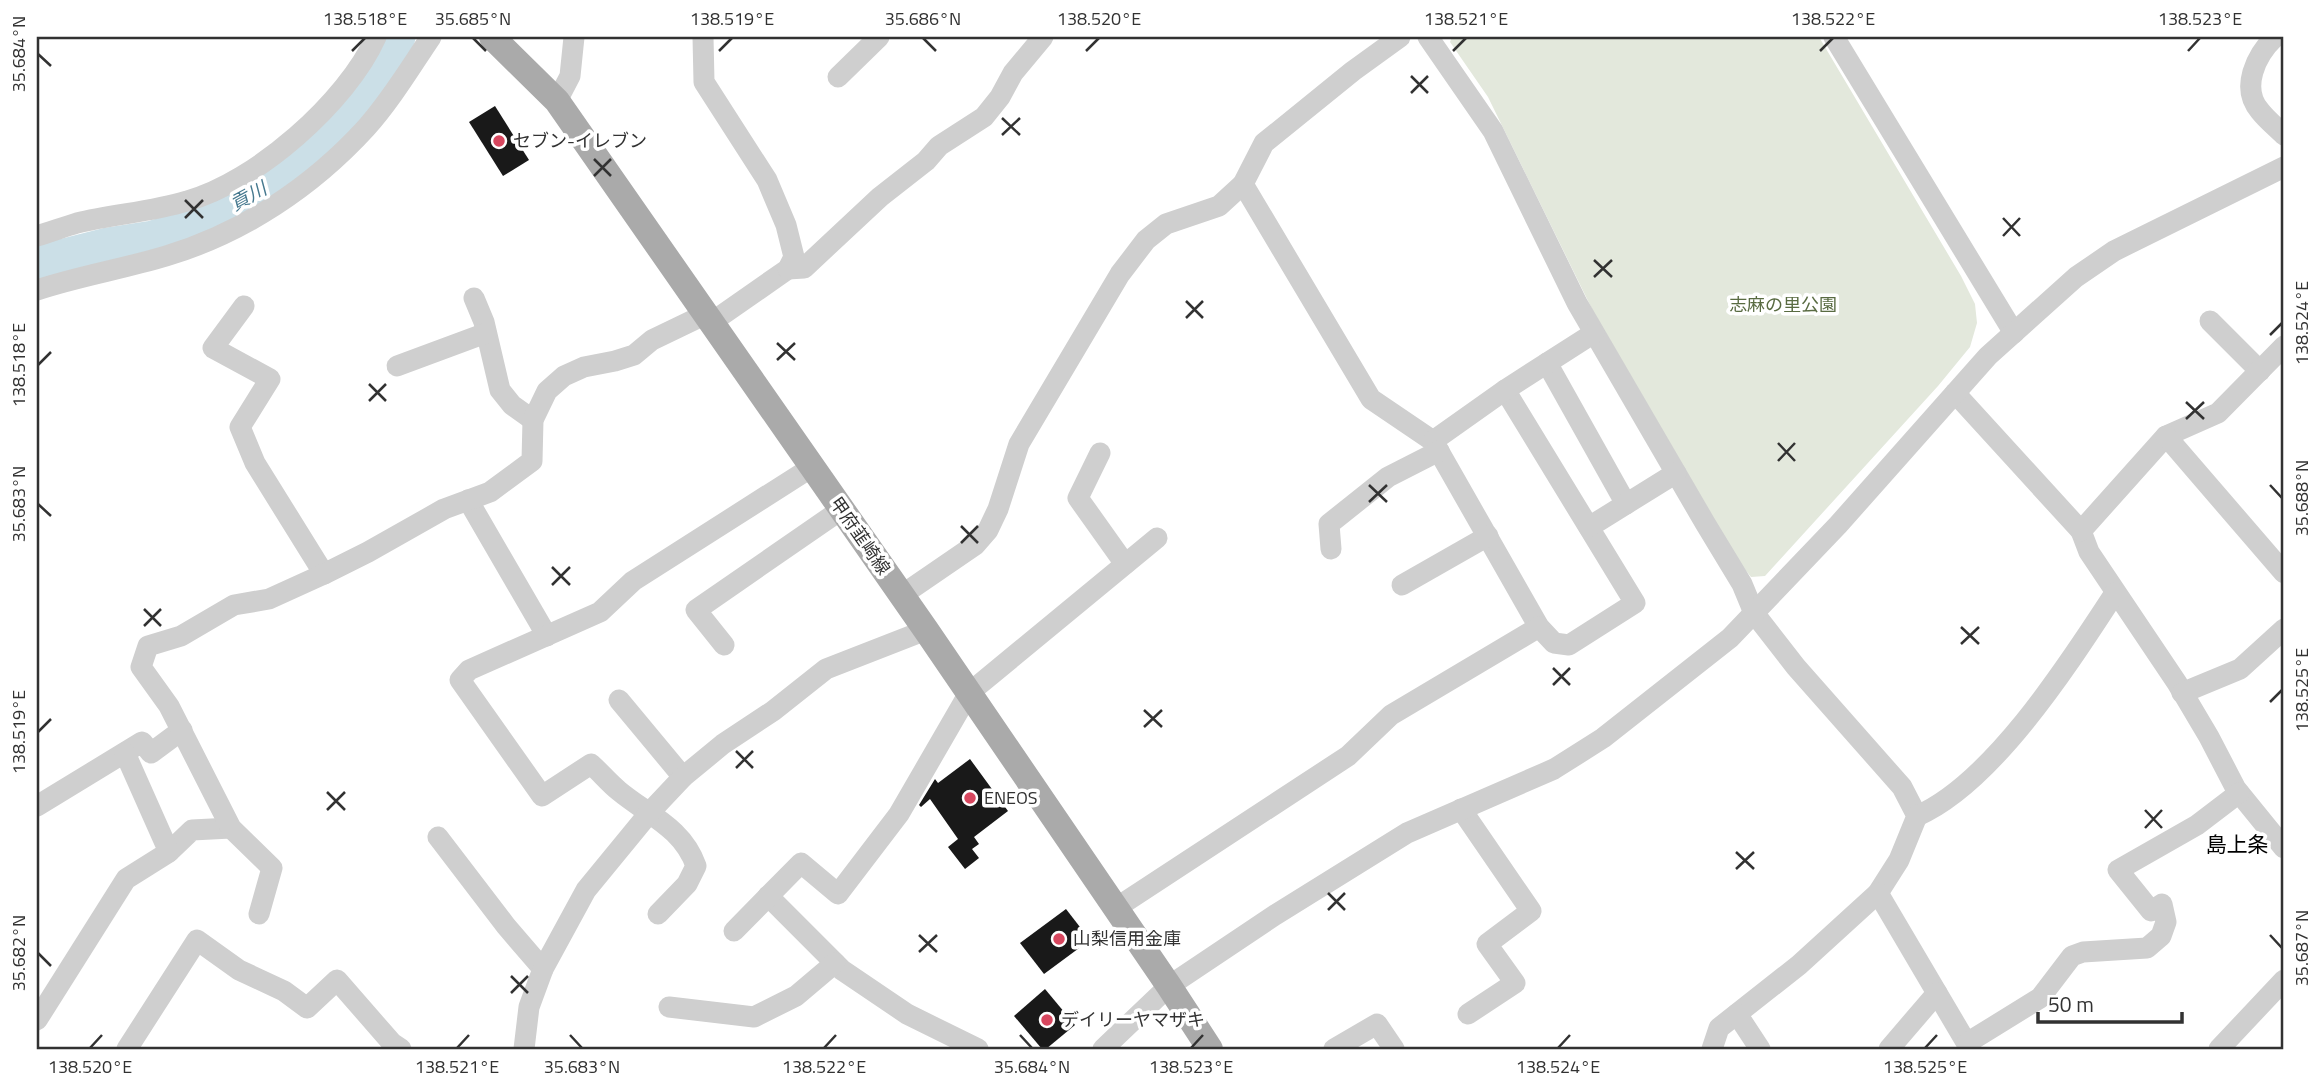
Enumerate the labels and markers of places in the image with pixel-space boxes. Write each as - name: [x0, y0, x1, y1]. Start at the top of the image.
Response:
- place label: セブン-イレブン: [513, 127, 647, 154]
- marker: セブン-イレブン: [491, 133, 507, 149]
- place label: ENEOS: [984, 784, 1038, 811]
- marker: ENEOS: [962, 790, 978, 806]
- place label: 山梨信用金庫: [1073, 925, 1181, 952]
- marker: 山梨信用金庫: [1051, 931, 1067, 947]
- place label: デイリーヤマザキ: [1061, 1006, 1205, 1033]
- marker: デイリーヤマザキ: [1039, 1012, 1055, 1028]

